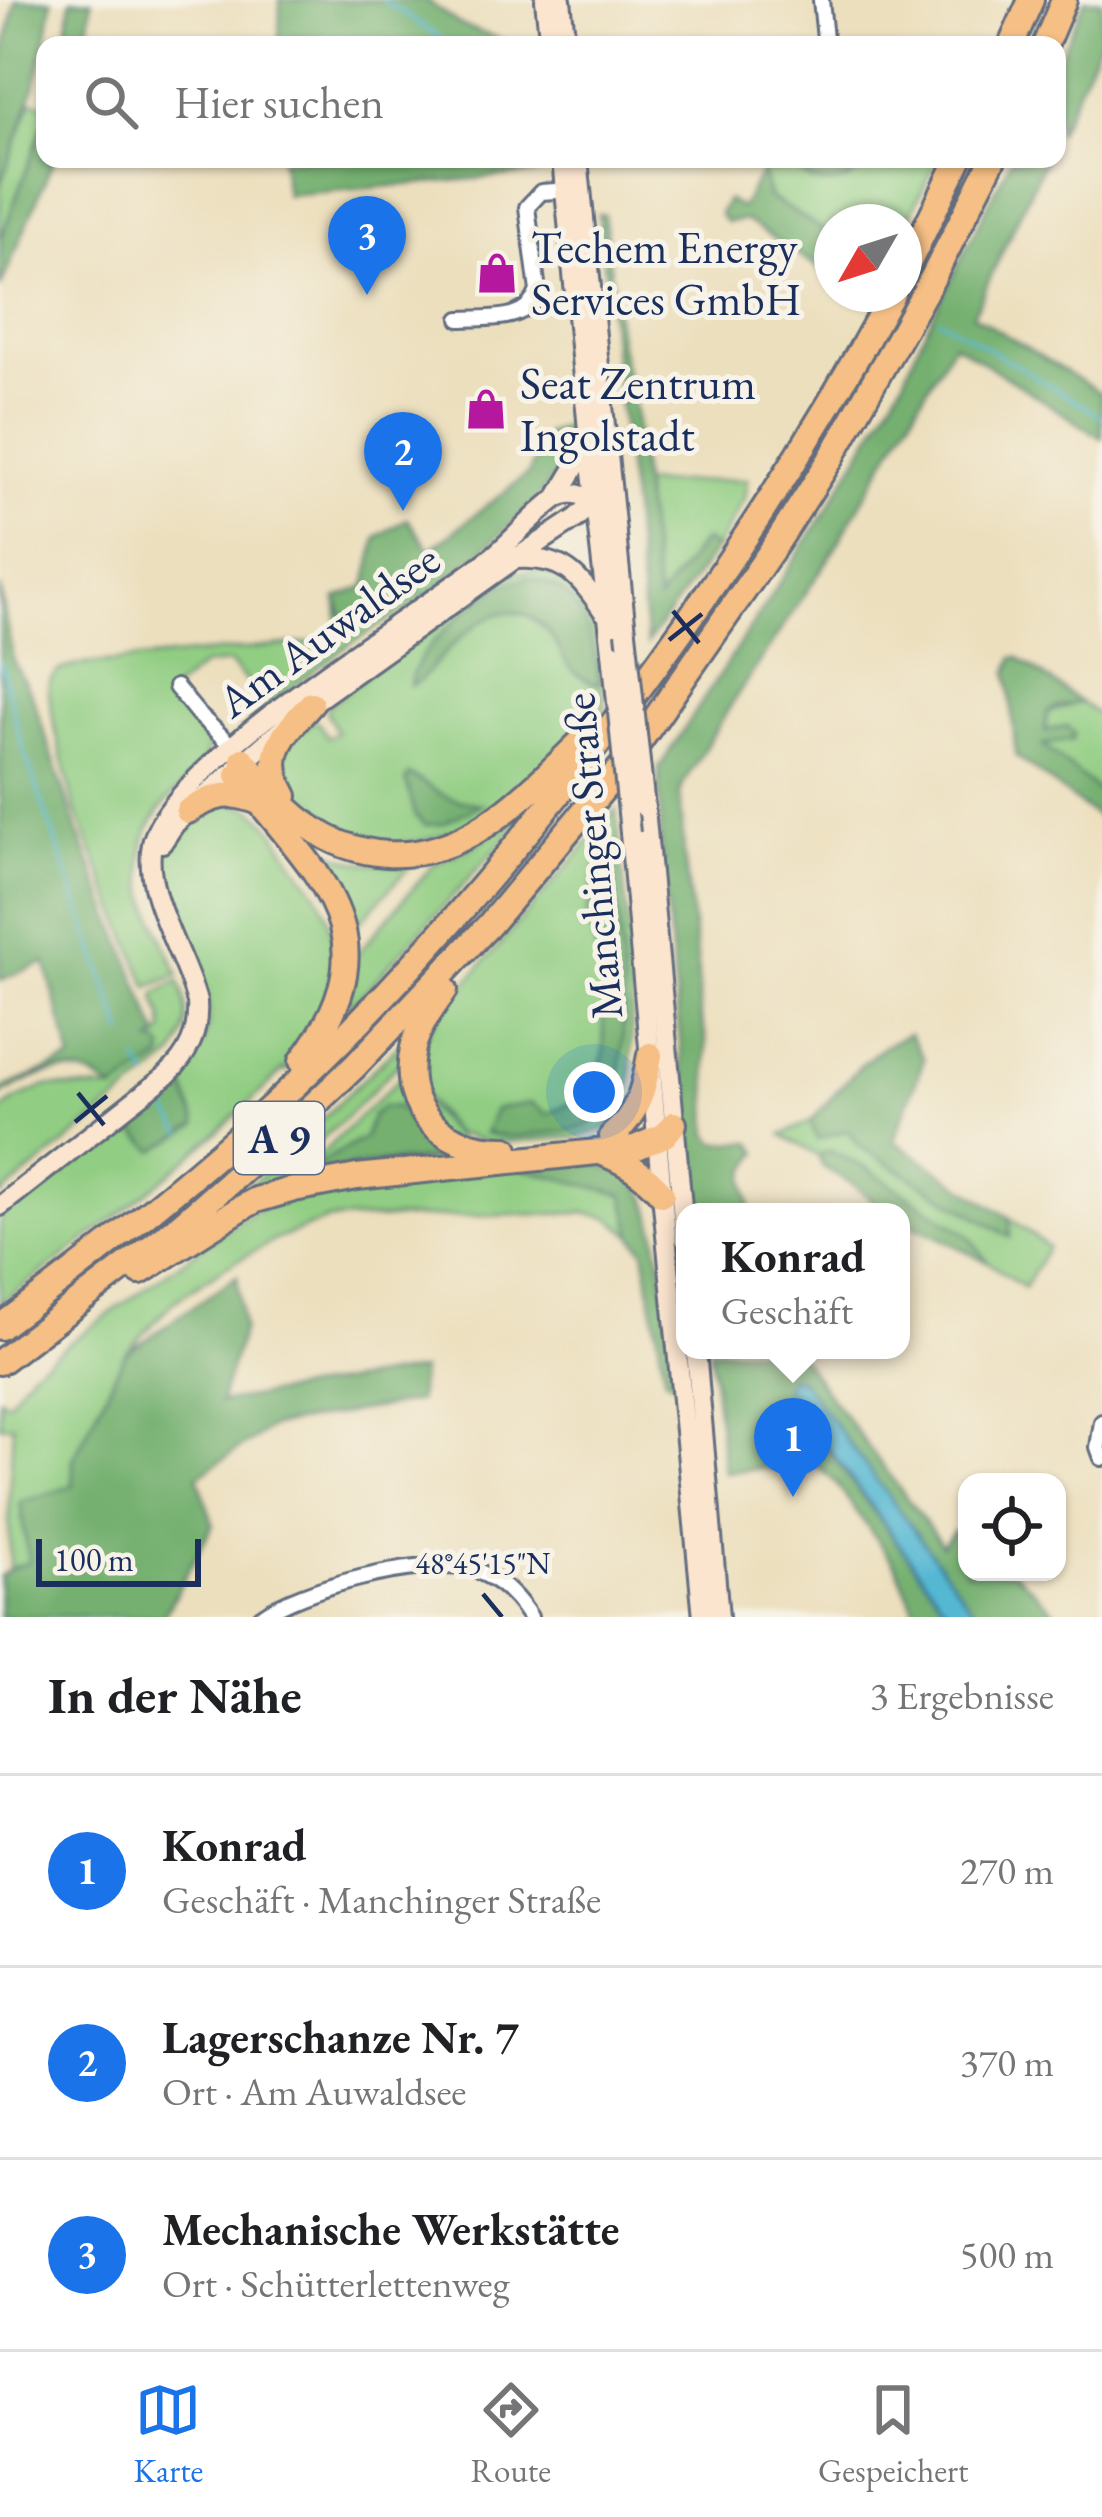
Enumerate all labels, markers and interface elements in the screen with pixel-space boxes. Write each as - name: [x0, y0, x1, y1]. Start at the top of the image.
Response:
- search box: [36, 36, 1066, 168]
- icon: search: [78, 69, 144, 135]
- text: Hier suchen: [174, 73, 384, 131]
- pin: 3: [328, 196, 406, 295]
- north arrow: [814, 204, 922, 312]
- place label: Techem Energy Services GmbH: [531, 218, 801, 328]
- shop icon: Techem Energy Services GmbH: [474, 250, 520, 296]
- place label: Seat Zentrum Ingolstadt: [520, 354, 756, 464]
- shop icon: Seat Zentrum Ingolstadt: [463, 386, 509, 432]
- pin: 2: [364, 412, 442, 511]
- street label: Am Auwaldsee: [205, 530, 451, 731]
- street label: Manchinger Straße: [549, 691, 635, 1021]
- your location: [564, 1062, 624, 1122]
- road number: A 9: [234, 1102, 324, 1174]
- popup: [676, 1203, 910, 1359]
- text: Konrad: [721, 1227, 865, 1285]
- text: Geschäft: [721, 1285, 853, 1336]
- pin: 1: [754, 1398, 832, 1497]
- map controls: [958, 1473, 1066, 1581]
- button: locate: [958, 1473, 1066, 1581]
- scale bar: [36, 1533, 201, 1586]
- text: 100 m: [54, 1538, 134, 1581]
- text: 48°45'15"N: [416, 1544, 551, 1583]
- text: In der Nähe: [48, 1662, 302, 1728]
- text: 3 Ergebnisse: [870, 1670, 1054, 1721]
- text: Konrad: [162, 1816, 307, 1874]
- text: 1: [77, 1845, 97, 1896]
- text: 270 m: [960, 1845, 1054, 1896]
- text: Geschäft · Manchinger Straße: [162, 1874, 601, 1925]
- text: Lagerschanze Nr. 7: [162, 2008, 519, 2066]
- text: 2: [77, 2037, 97, 2088]
- text: 370 m: [960, 2037, 1054, 2088]
- text: Ort · Am Auwaldsee: [162, 2066, 467, 2117]
- text: Mechanische Werkstätte: [162, 2200, 620, 2258]
- text: 3: [77, 2229, 97, 2280]
- text: 500 m: [960, 2229, 1054, 2280]
- text: Ort · Schütterlettenweg: [162, 2258, 510, 2309]
- tab: Karte: [134, 2377, 203, 2492]
- tab: Route: [471, 2377, 551, 2492]
- tab: Gespeichert: [818, 2377, 968, 2492]

